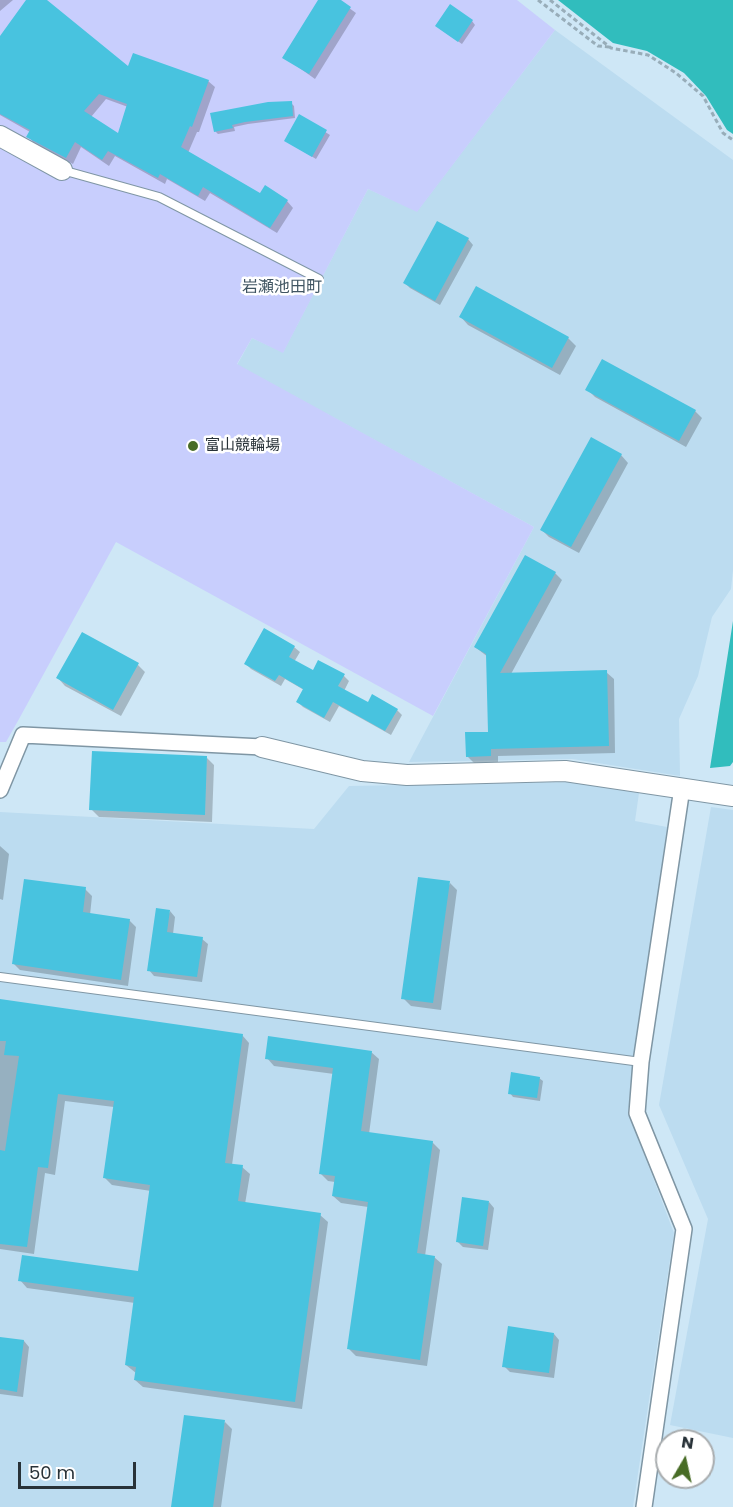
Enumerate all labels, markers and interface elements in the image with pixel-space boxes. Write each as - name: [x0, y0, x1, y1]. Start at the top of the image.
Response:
- district label: 岩瀬池田町: [242, 278, 322, 298]
- place label: 富山競輪場: [205, 437, 280, 455]
- marker: 富山競輪場: [186, 439, 200, 453]
- north arrow: [655, 1429, 715, 1489]
- text: N: [680, 1430, 695, 1455]
- scale bar: [21, 1450, 140, 1488]
- text: 50 m: [29, 1460, 75, 1485]

